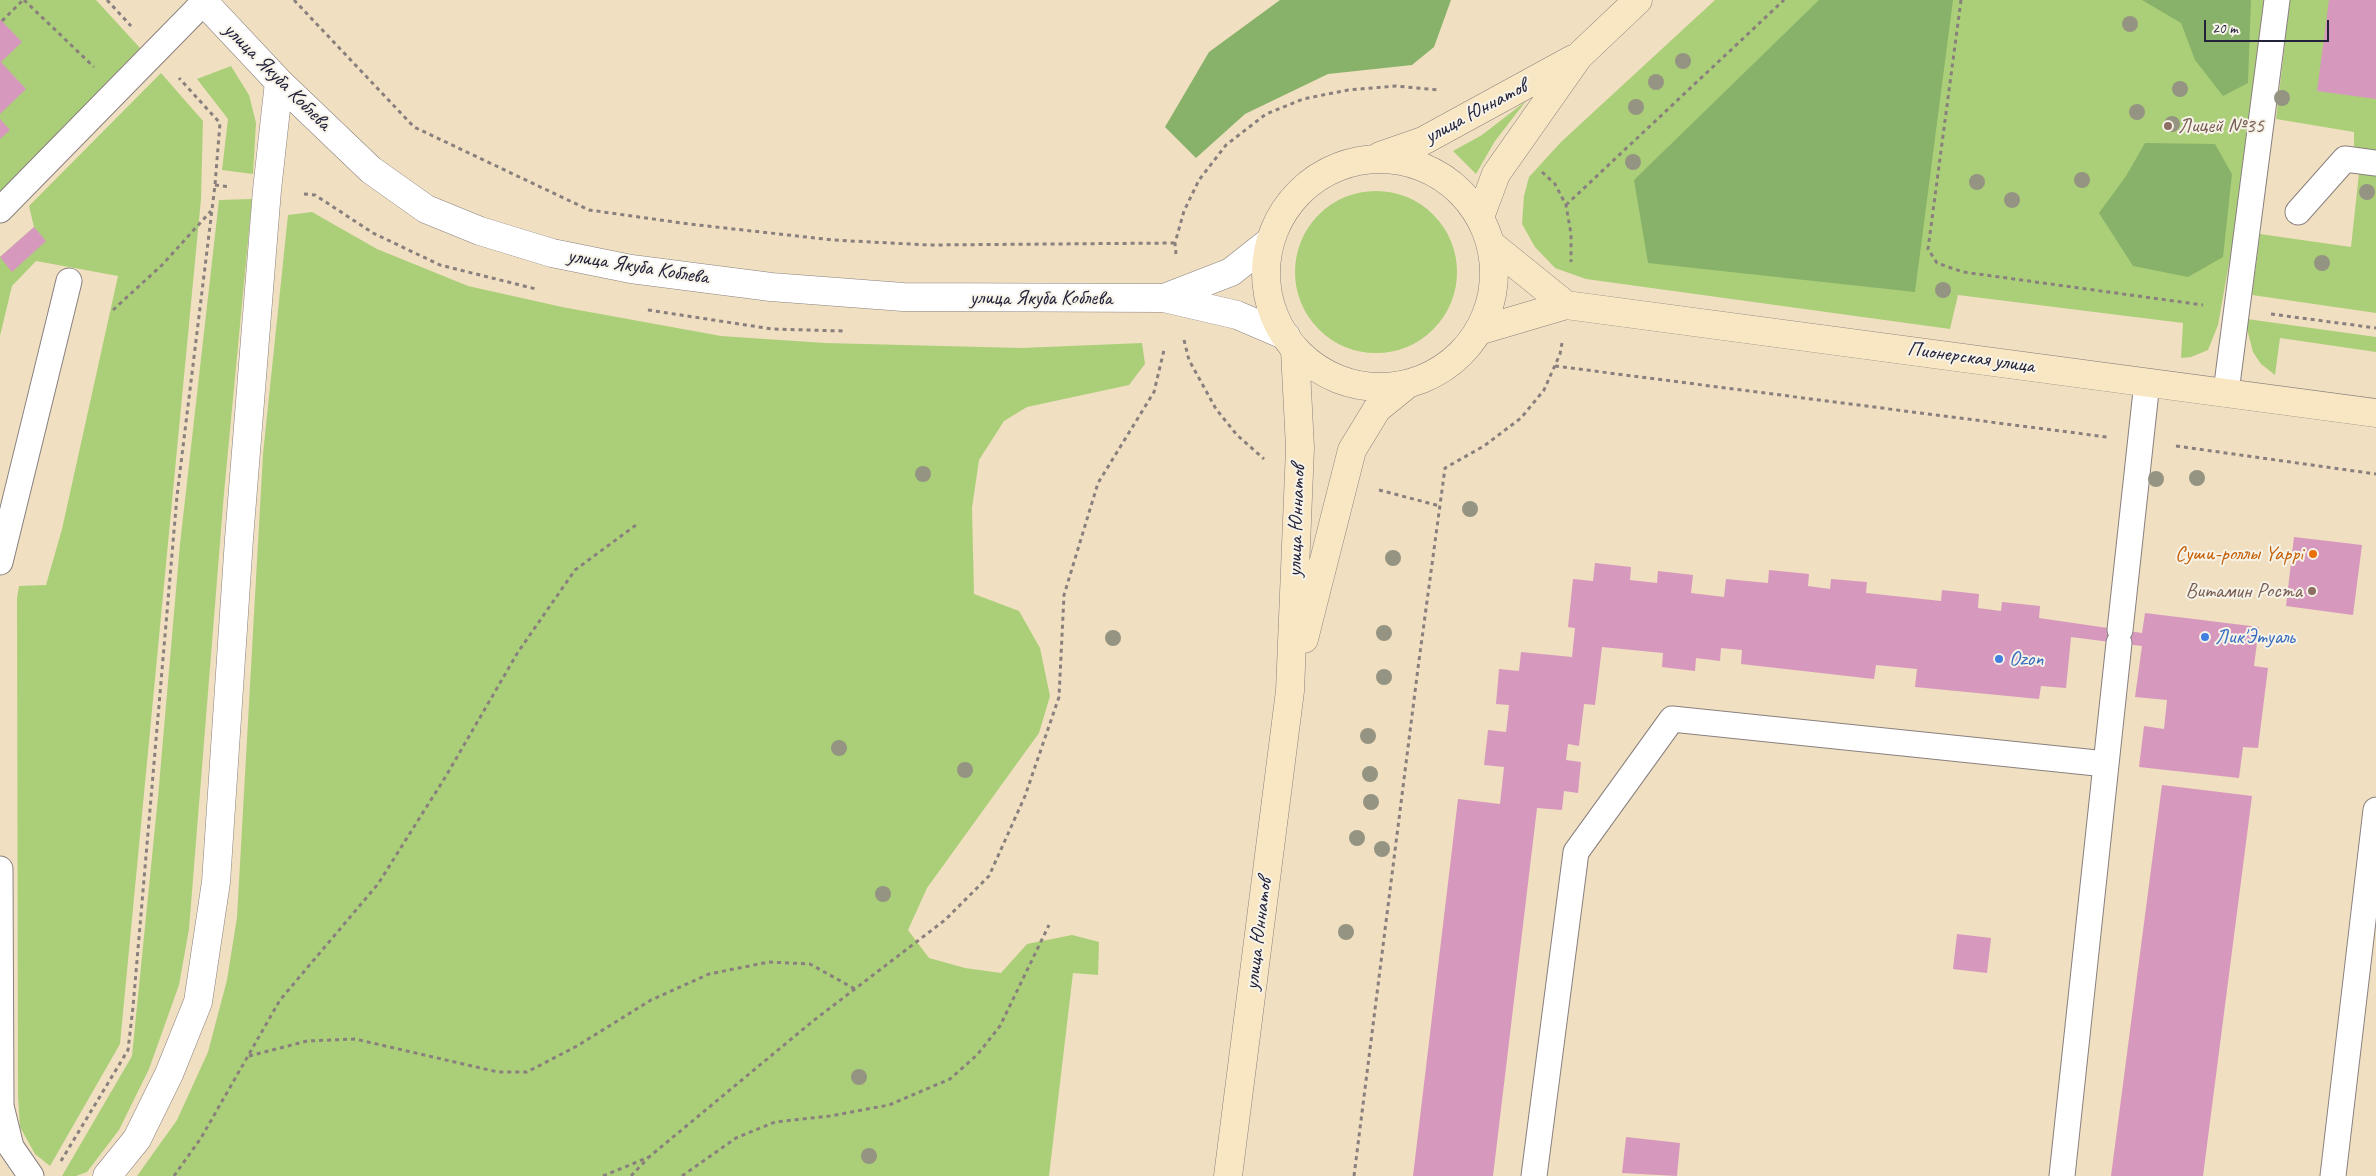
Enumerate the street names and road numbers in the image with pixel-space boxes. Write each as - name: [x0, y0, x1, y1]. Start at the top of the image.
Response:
- street label: улица Якуба Коблева: [218, 18, 336, 136]
- street label: улица Юннатов: [1421, 75, 1531, 149]
- street label: улица Якуба Коблева: [566, 243, 710, 291]
- street label: улица Якуба Коблева: [970, 285, 1112, 311]
- street label: Пионерская улица: [1906, 337, 2036, 379]
- street label: улица Юннатов: [1282, 464, 1312, 578]
- street label: улица Юннатов: [1240, 877, 1278, 991]

